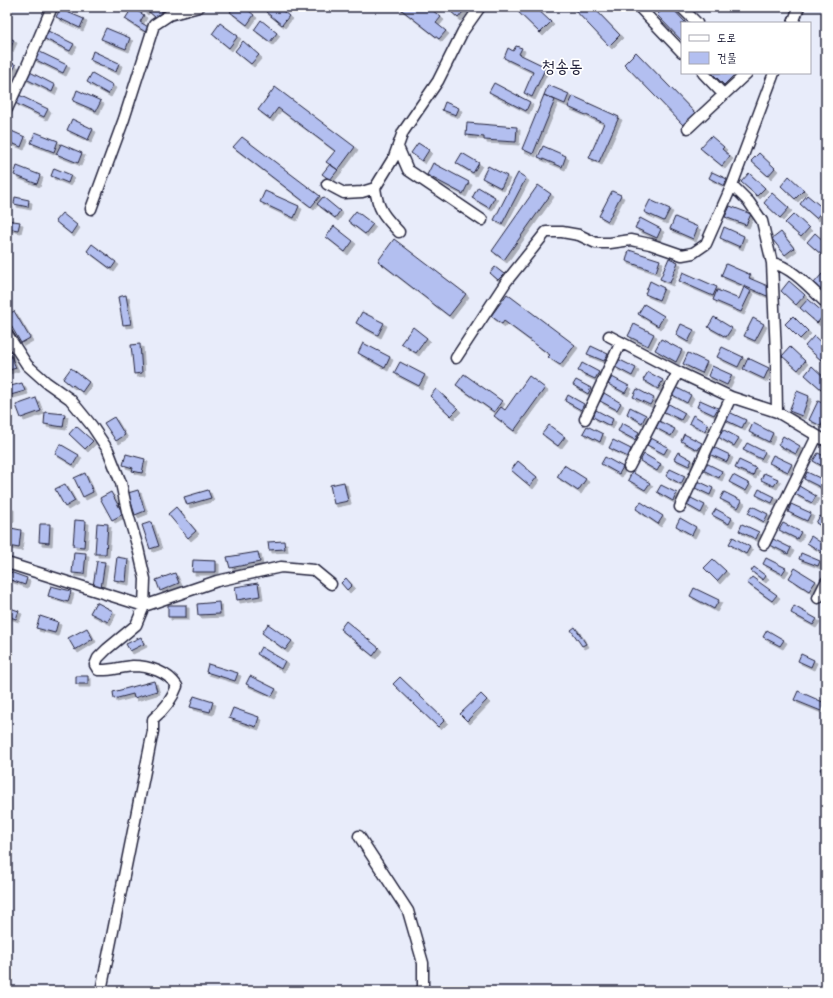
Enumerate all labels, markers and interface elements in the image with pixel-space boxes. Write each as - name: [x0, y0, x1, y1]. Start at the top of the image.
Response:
- legend: [681, 22, 811, 74]
- text: 도로: [717, 29, 736, 46]
- text: 건물: [717, 49, 737, 66]
- district label: 청송동: [541, 54, 583, 77]

